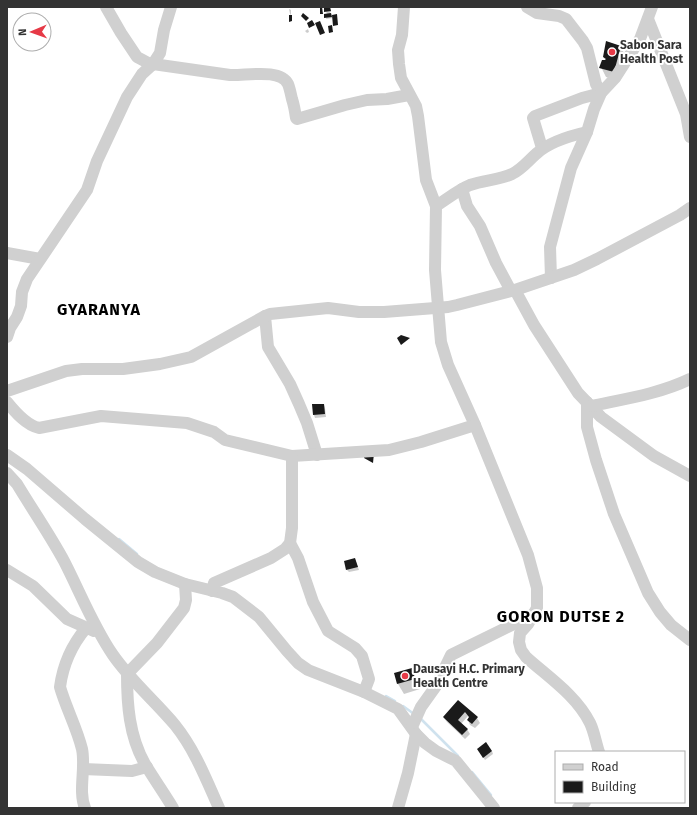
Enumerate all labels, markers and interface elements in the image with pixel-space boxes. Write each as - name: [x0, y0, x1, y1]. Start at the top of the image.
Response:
- north arrow: [12, 12, 52, 52]
- text: N: [16, 28, 29, 36]
- place label: Sabon Sara Health Post: [620, 38, 684, 66]
- marker: Sabon Sara Health Post: [607, 47, 617, 57]
- district label: GYARANYA: [57, 300, 141, 319]
- district label: GORON DUTSE 2: [497, 607, 625, 626]
- place label: Dausayi H.C. Primary Health Centre: [413, 662, 526, 690]
- marker: Dausayi H.C. Primary Health Centre: [400, 671, 410, 681]
- legend: [555, 751, 685, 803]
- text: Road: [591, 760, 619, 774]
- text: Building: [591, 780, 637, 794]

